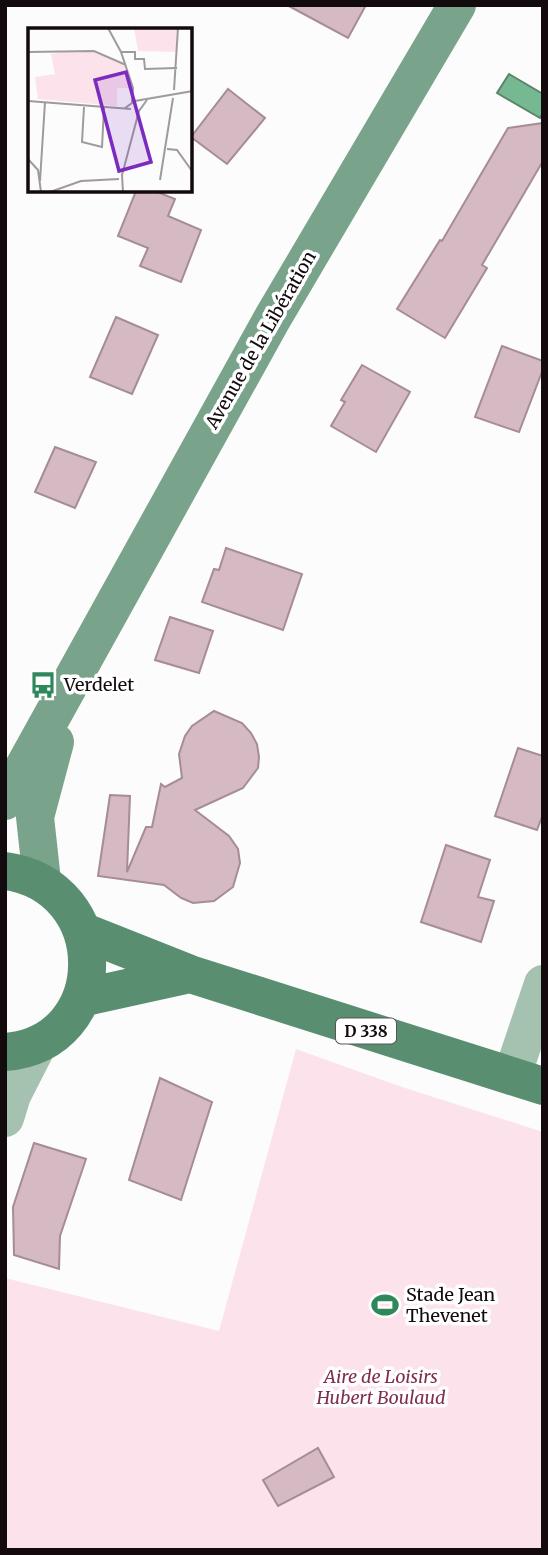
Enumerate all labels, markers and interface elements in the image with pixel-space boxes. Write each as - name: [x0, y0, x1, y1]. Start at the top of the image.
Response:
- inset map: [28, 28, 192, 192]
- street label: Avenue de la Libération: [200, 247, 321, 434]
- bus stop icon: Verdelet: [28, 670, 58, 700]
- place label: Verdelet: [63, 673, 134, 696]
- road number: D 338: [336, 1018, 396, 1044]
- place label: Stade Jean Thevenet: [406, 1283, 495, 1327]
- sports icon: Stade Jean Thevenet: [370, 1290, 400, 1320]
- park label: Aire de Loisirs Hubert Boulaud: [315, 1365, 446, 1409]

